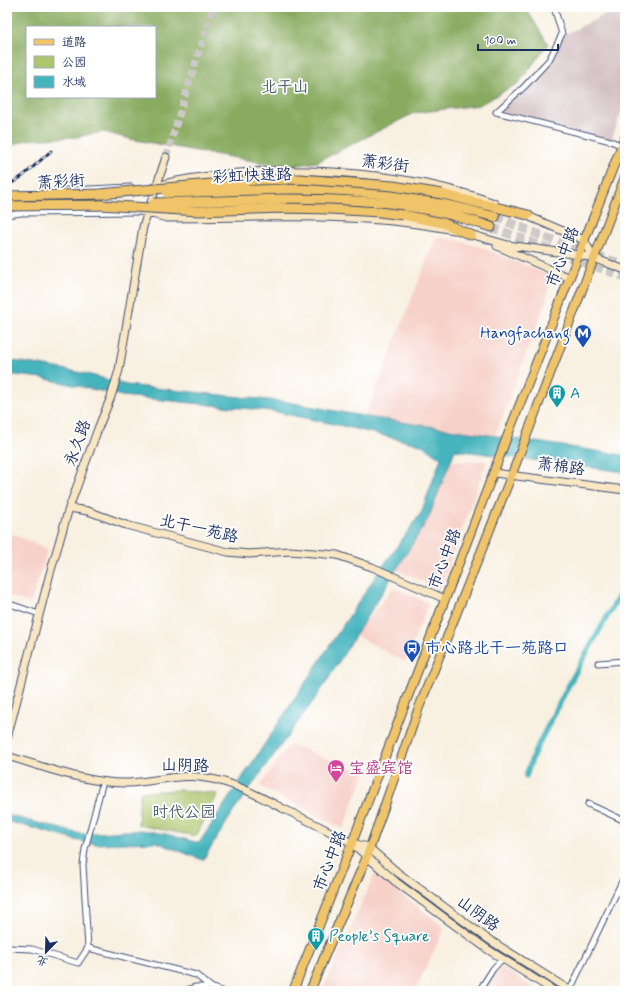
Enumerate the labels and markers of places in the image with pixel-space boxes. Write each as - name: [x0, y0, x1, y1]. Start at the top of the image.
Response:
- place label: Hangfachang: [480, 323, 570, 345]
- metro station icon: Hangfachang: [573, 323, 593, 348]
- building icon: A: [547, 383, 567, 408]
- place label: A: [570, 383, 580, 404]
- bus stop icon: 市心路北干一苑路口: [402, 638, 422, 663]
- place label: 市心路北干一苑路口: [425, 638, 569, 659]
- hotel icon: 宝盛宾馆: [326, 758, 346, 783]
- place label: 宝盛宾馆: [349, 758, 413, 779]
- building icon: People’s Square: [306, 926, 326, 951]
- place label: People’s Square: [329, 926, 430, 947]

